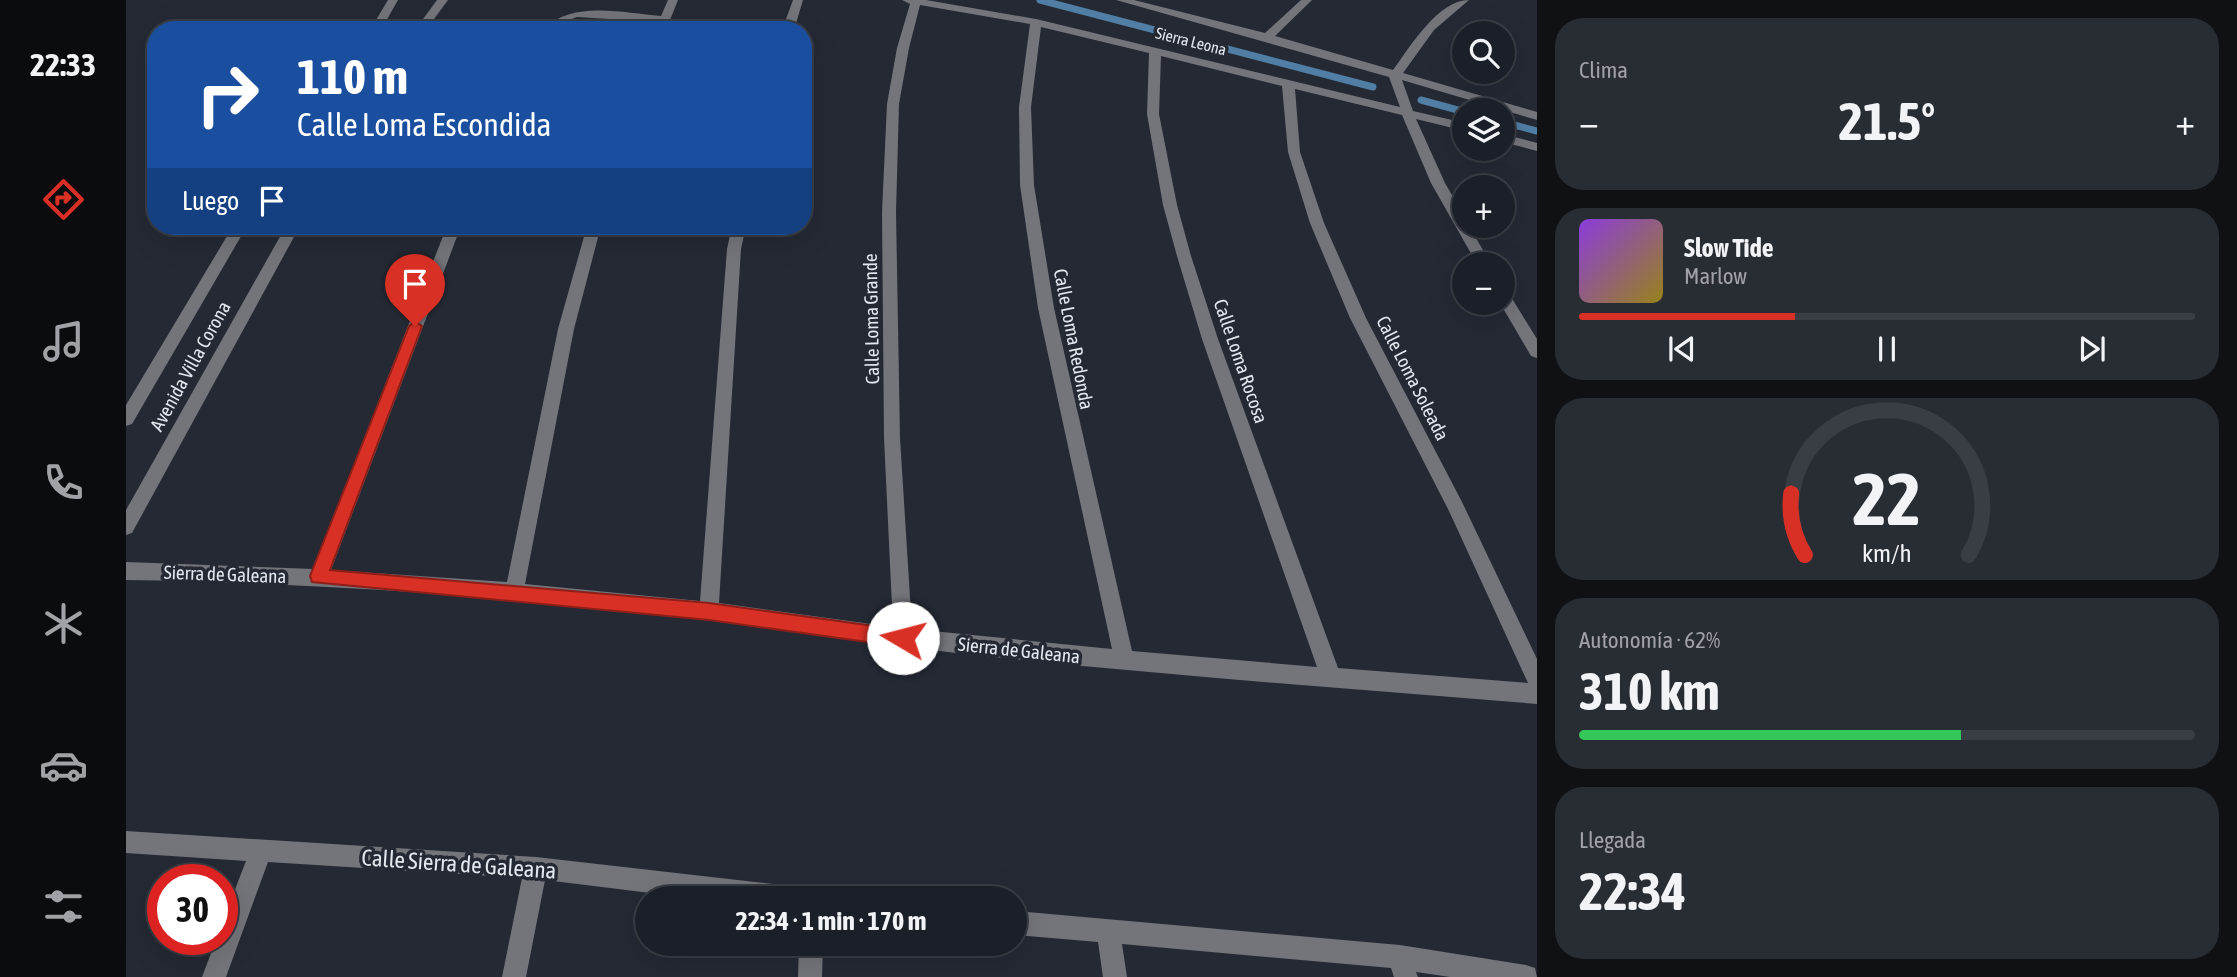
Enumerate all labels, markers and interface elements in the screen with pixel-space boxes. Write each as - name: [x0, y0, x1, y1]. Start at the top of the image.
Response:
- map controls: [1452, 21, 1515, 315]
- button: search: [1452, 21, 1515, 84]
- street label: Sierra Leona: [1154, 23, 1228, 59]
- text: 22:33: [30, 46, 96, 83]
- text: 110 m: [297, 48, 408, 104]
- icon: right: [182, 49, 273, 140]
- text: Clima: [1579, 57, 1628, 83]
- text: 21.5°: [1839, 91, 1935, 151]
- button: layers: [1452, 98, 1515, 161]
- text: −: [1579, 100, 1599, 143]
- text: +: [2175, 100, 2195, 143]
- text: Calle Loma Escondida: [297, 106, 551, 143]
- icon: directions: [39, 175, 88, 224]
- button: +: [1452, 175, 1515, 238]
- icon: arrive: [253, 182, 291, 220]
- text: Luego: [182, 186, 239, 216]
- text: Slow Tide: [1684, 233, 1774, 263]
- button: −: [1452, 252, 1515, 315]
- street label: Calle Loma Grande: [859, 253, 883, 385]
- pin: [385, 254, 445, 326]
- text: Marlow: [1684, 263, 1747, 289]
- icon: arrive: [396, 265, 434, 303]
- street label: Calle Loma Redonda: [1050, 267, 1098, 411]
- street label: Calle Loma Rocosa: [1209, 296, 1273, 426]
- street label: Avenida Villa Corona: [145, 297, 235, 435]
- street label: Calle Loma Soleada: [1372, 312, 1454, 444]
- icon: music: [39, 317, 88, 366]
- icon: previous: [1663, 330, 1701, 368]
- icon: pause: [1868, 330, 1906, 368]
- icon: next: [2073, 330, 2111, 368]
- text: 22: [1853, 457, 1921, 540]
- icon: phone: [39, 458, 88, 507]
- text: km/h: [1862, 538, 1912, 566]
- street label: Sierra de Galeana: [163, 561, 287, 587]
- icon: climate: [39, 599, 88, 648]
- position arrow: [866, 601, 940, 675]
- text: Autonomía · 62%: [1579, 627, 1720, 653]
- street label: Sierra de Galeana: [957, 633, 1081, 667]
- text: 310 km: [1579, 661, 1720, 721]
- icon: car: [39, 741, 88, 790]
- text: Llegada: [1579, 827, 1646, 853]
- street label: Calle Sierra de Galeana: [361, 844, 557, 884]
- text: 22:34: [1579, 861, 1686, 921]
- speed limit sign: 30: [147, 864, 238, 955]
- icon: filters: [39, 882, 88, 931]
- text: 22:34 · 1 min · 170 m: [736, 906, 926, 936]

